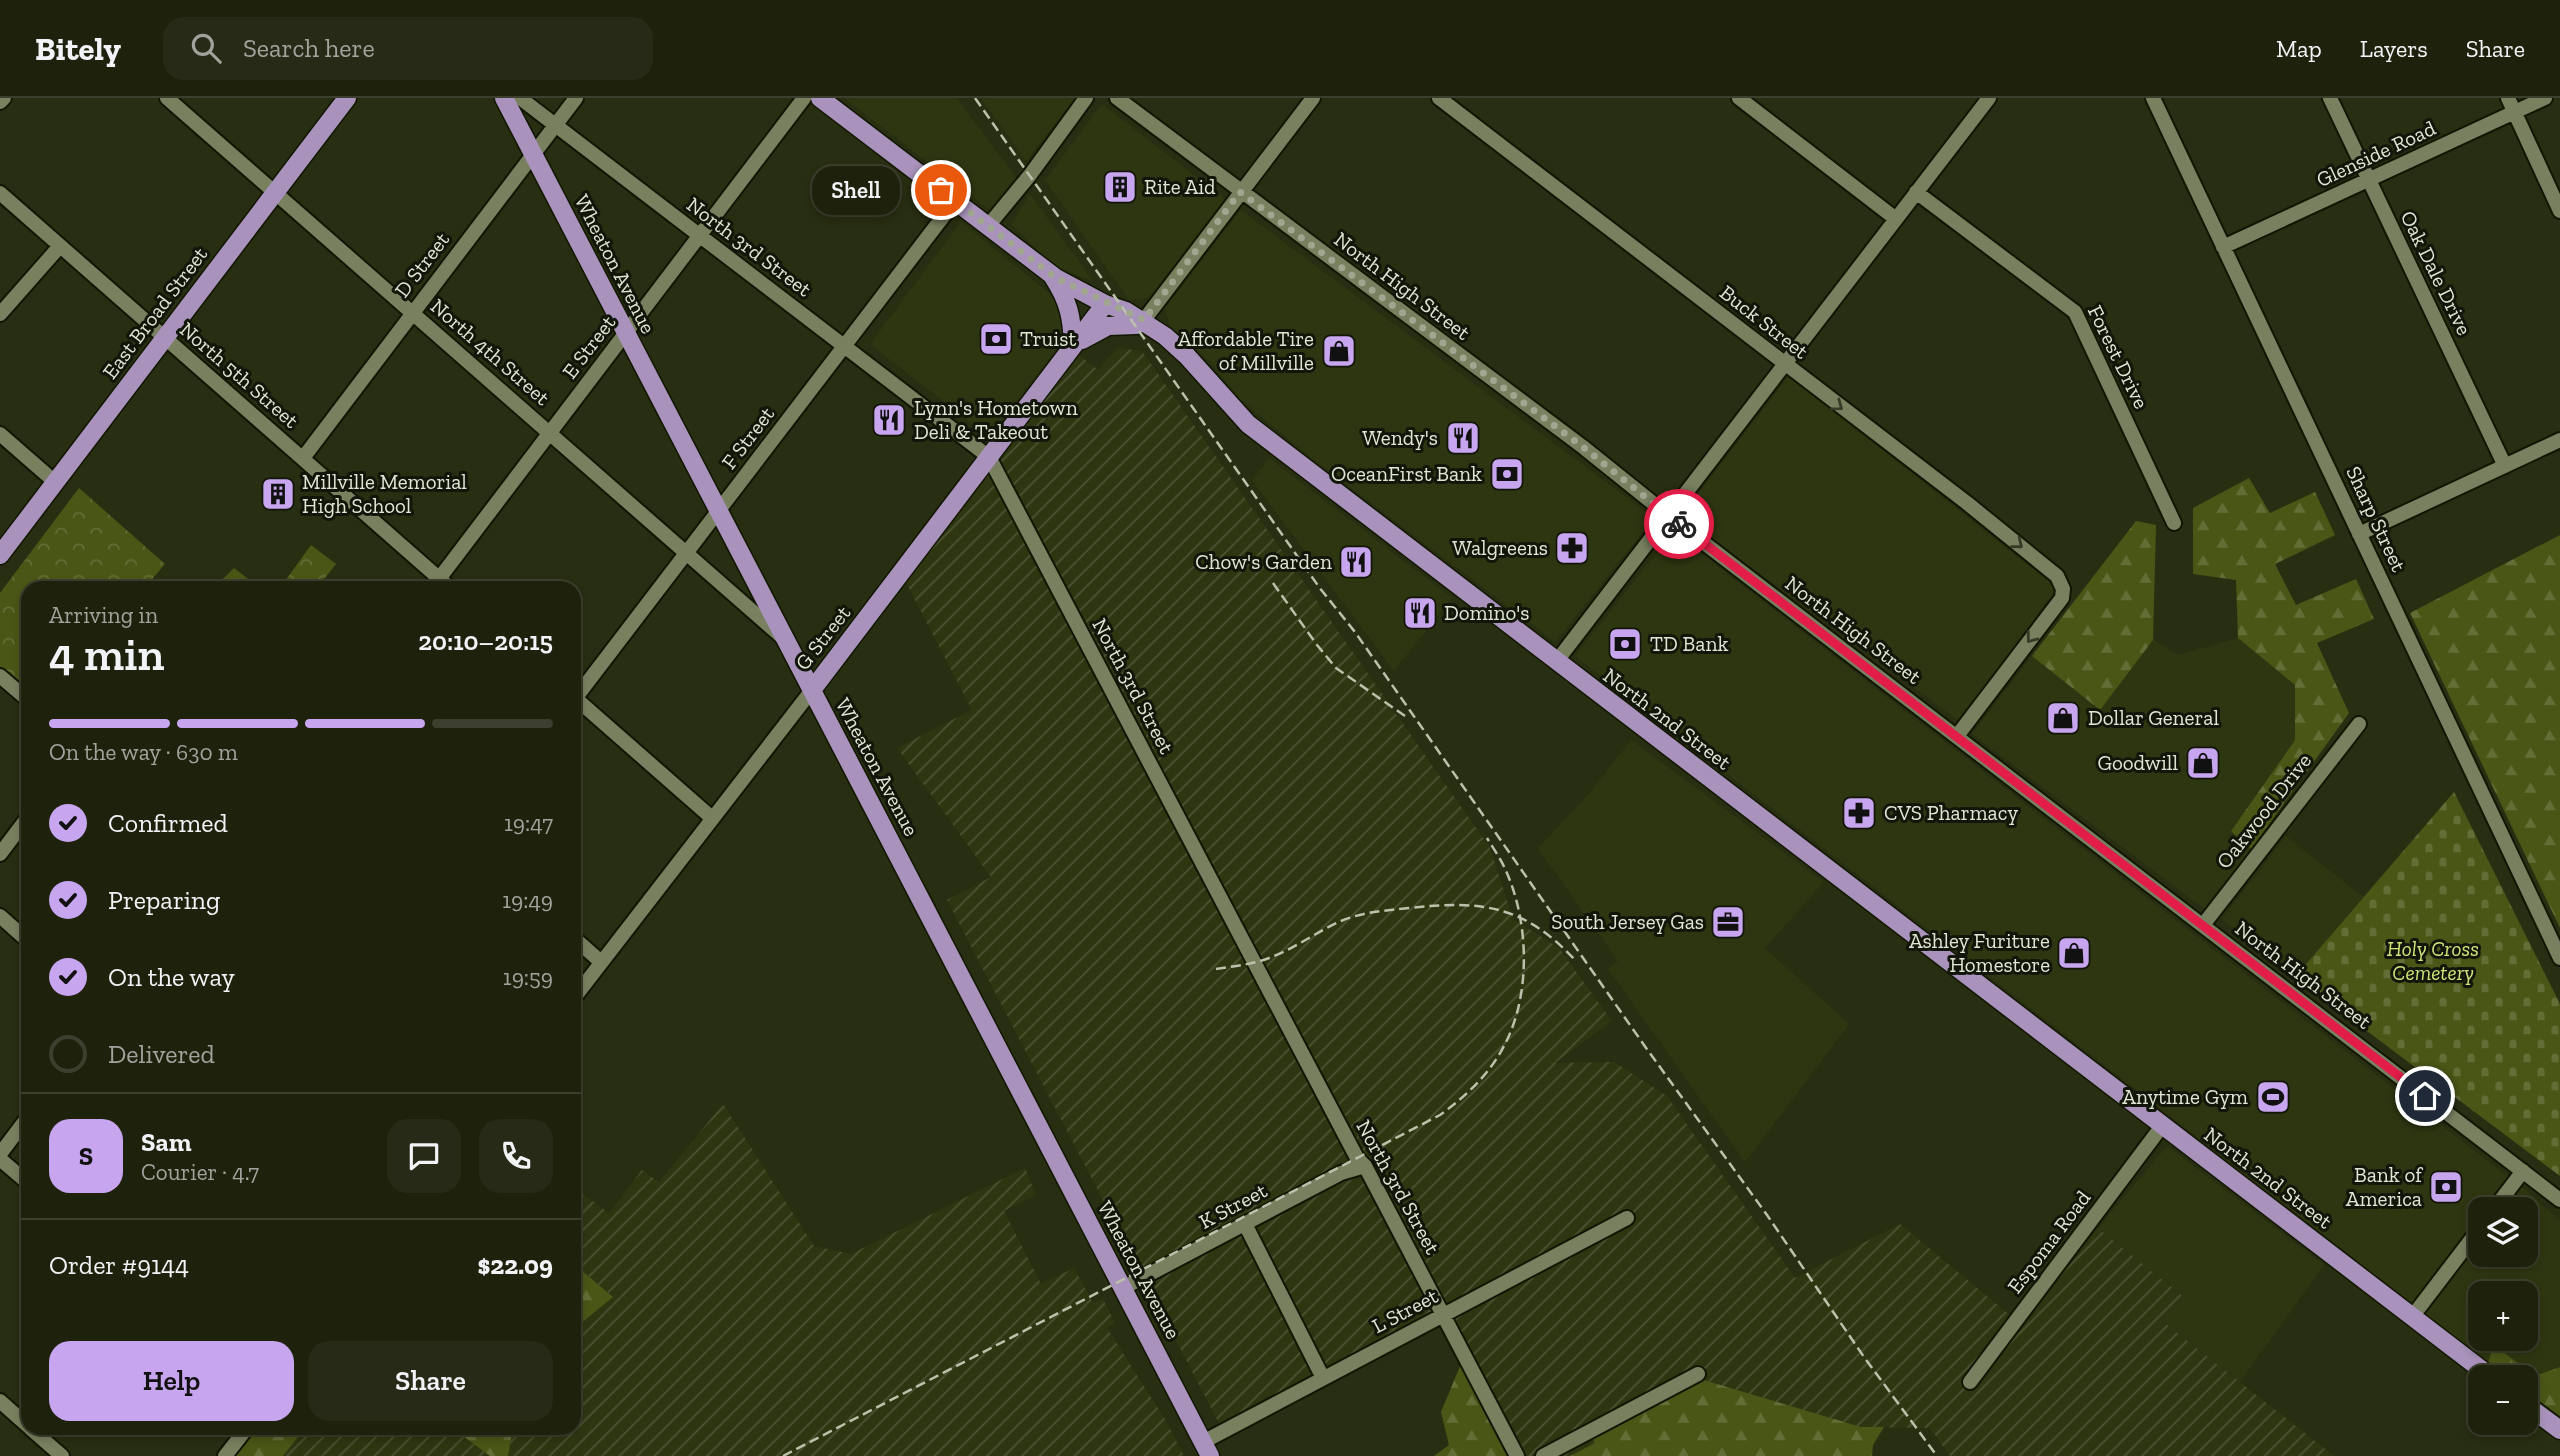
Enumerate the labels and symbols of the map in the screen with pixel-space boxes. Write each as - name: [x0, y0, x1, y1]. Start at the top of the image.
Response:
- street label: Glenside Road: [2312, 115, 2440, 192]
- pin: [911, 160, 971, 220]
- callout: Shell: [811, 166, 899, 214]
- building icon: Rite Aid: [1101, 168, 1139, 206]
- place label: Rite Aid: [1144, 174, 1216, 199]
- street label: Wheaton Avenue: [570, 190, 661, 338]
- street label: North 3rd Street: [682, 192, 817, 302]
- street label: Oak Dale Drive: [2396, 206, 2477, 339]
- street label: North High Street: [1329, 226, 1475, 345]
- street label: D Street: [389, 227, 454, 302]
- street label: East Broad Street: [97, 242, 212, 383]
- street label: Buck Street: [1715, 279, 1814, 364]
- street label: North 4th Street: [426, 293, 555, 410]
- street label: Forest Drive: [2083, 301, 2154, 413]
- street label: E Street: [557, 310, 621, 383]
- street label: North 5th Street: [175, 316, 304, 433]
- bank icon: Truist: [977, 320, 1015, 358]
- place label: Truist: [1020, 326, 1076, 351]
- place label: Affordable Tire of Millville: [1178, 326, 1314, 375]
- shop icon: Affordable Tire of Millville: [1320, 332, 1358, 370]
- place label: Lynn's Hometown Deli & Takeout: [914, 395, 1078, 444]
- one-way arrow: [1830, 397, 1843, 410]
- street label: F Street: [716, 401, 779, 474]
- restaurant icon: Lynn's Hometown Deli & Takeout: [870, 401, 908, 439]
- restaurant icon: Wendy's: [1444, 419, 1482, 457]
- place label: Wendy's: [1362, 425, 1438, 450]
- bank icon: OceanFirst Bank: [1488, 455, 1526, 493]
- place label: OceanFirst Bank: [1331, 461, 1482, 486]
- street label: Sharp Street: [2341, 462, 2412, 576]
- place label: Millville Memorial High School: [302, 469, 467, 518]
- building icon: Millville Memorial High School: [259, 475, 297, 513]
- courier: [1644, 489, 1714, 559]
- pharmacy icon: Walgreens: [1553, 529, 1591, 567]
- place label: Walgreens: [1452, 535, 1548, 560]
- one-way arrow: [2010, 536, 2023, 549]
- restaurant icon: Chow's Garden: [1337, 543, 1375, 581]
- place label: Chow's Garden: [1195, 549, 1332, 574]
- street label: North High Street: [1780, 570, 1926, 689]
- restaurant icon: Domino's: [1401, 594, 1439, 632]
- street label: G Street: [790, 600, 856, 675]
- place label: Domino's: [1444, 600, 1529, 625]
- street label: North 3rd Street: [1087, 614, 1180, 758]
- bank icon: TD Bank: [1606, 625, 1644, 663]
- place label: TD Bank: [1650, 631, 1728, 656]
- one-way arrow: [2027, 631, 2040, 643]
- street label: North 2nd Street: [1599, 663, 1736, 775]
- street label: Wheaton Avenue: [831, 694, 924, 840]
- shop icon: Dollar General: [2044, 699, 2082, 737]
- place label: Dollar General: [2088, 705, 2219, 730]
- shop icon: Goodwill: [2184, 744, 2222, 782]
- street label: Oakwood Drive: [2211, 748, 2316, 873]
- place label: Goodwill: [2097, 750, 2178, 775]
- pharmacy icon: CVS Pharmacy: [1840, 794, 1878, 832]
- place label: CVS Pharmacy: [1884, 800, 2018, 825]
- office icon: South Jersey Gas: [1709, 903, 1747, 941]
- place label: South Jersey Gas: [1551, 909, 1704, 934]
- street label: North High Street: [2230, 915, 2376, 1034]
- place label: Ashley Furiture Homestore: [1909, 928, 2050, 977]
- shop icon: Ashley Furiture Homestore: [2055, 934, 2093, 972]
- park label: Holy Cross Cemetery: [2387, 936, 2479, 985]
- pin: [2395, 1066, 2455, 1126]
- sports icon: Anytime Gym: [2254, 1078, 2292, 1116]
- place label: Anytime Gym: [2122, 1084, 2248, 1109]
- street label: North 3rd Street: [1351, 1115, 1446, 1258]
- street label: North 2nd Street: [2200, 1122, 2337, 1234]
- place label: Bank of America: [2346, 1162, 2423, 1211]
- bank icon: Bank of America: [2427, 1168, 2465, 1206]
- street label: K Street: [1195, 1177, 1271, 1234]
- street label: Espoma Road: [2002, 1185, 2096, 1298]
- street label: Wheaton Avenue: [1093, 1197, 1186, 1343]
- street label: L Street: [1368, 1283, 1442, 1338]

